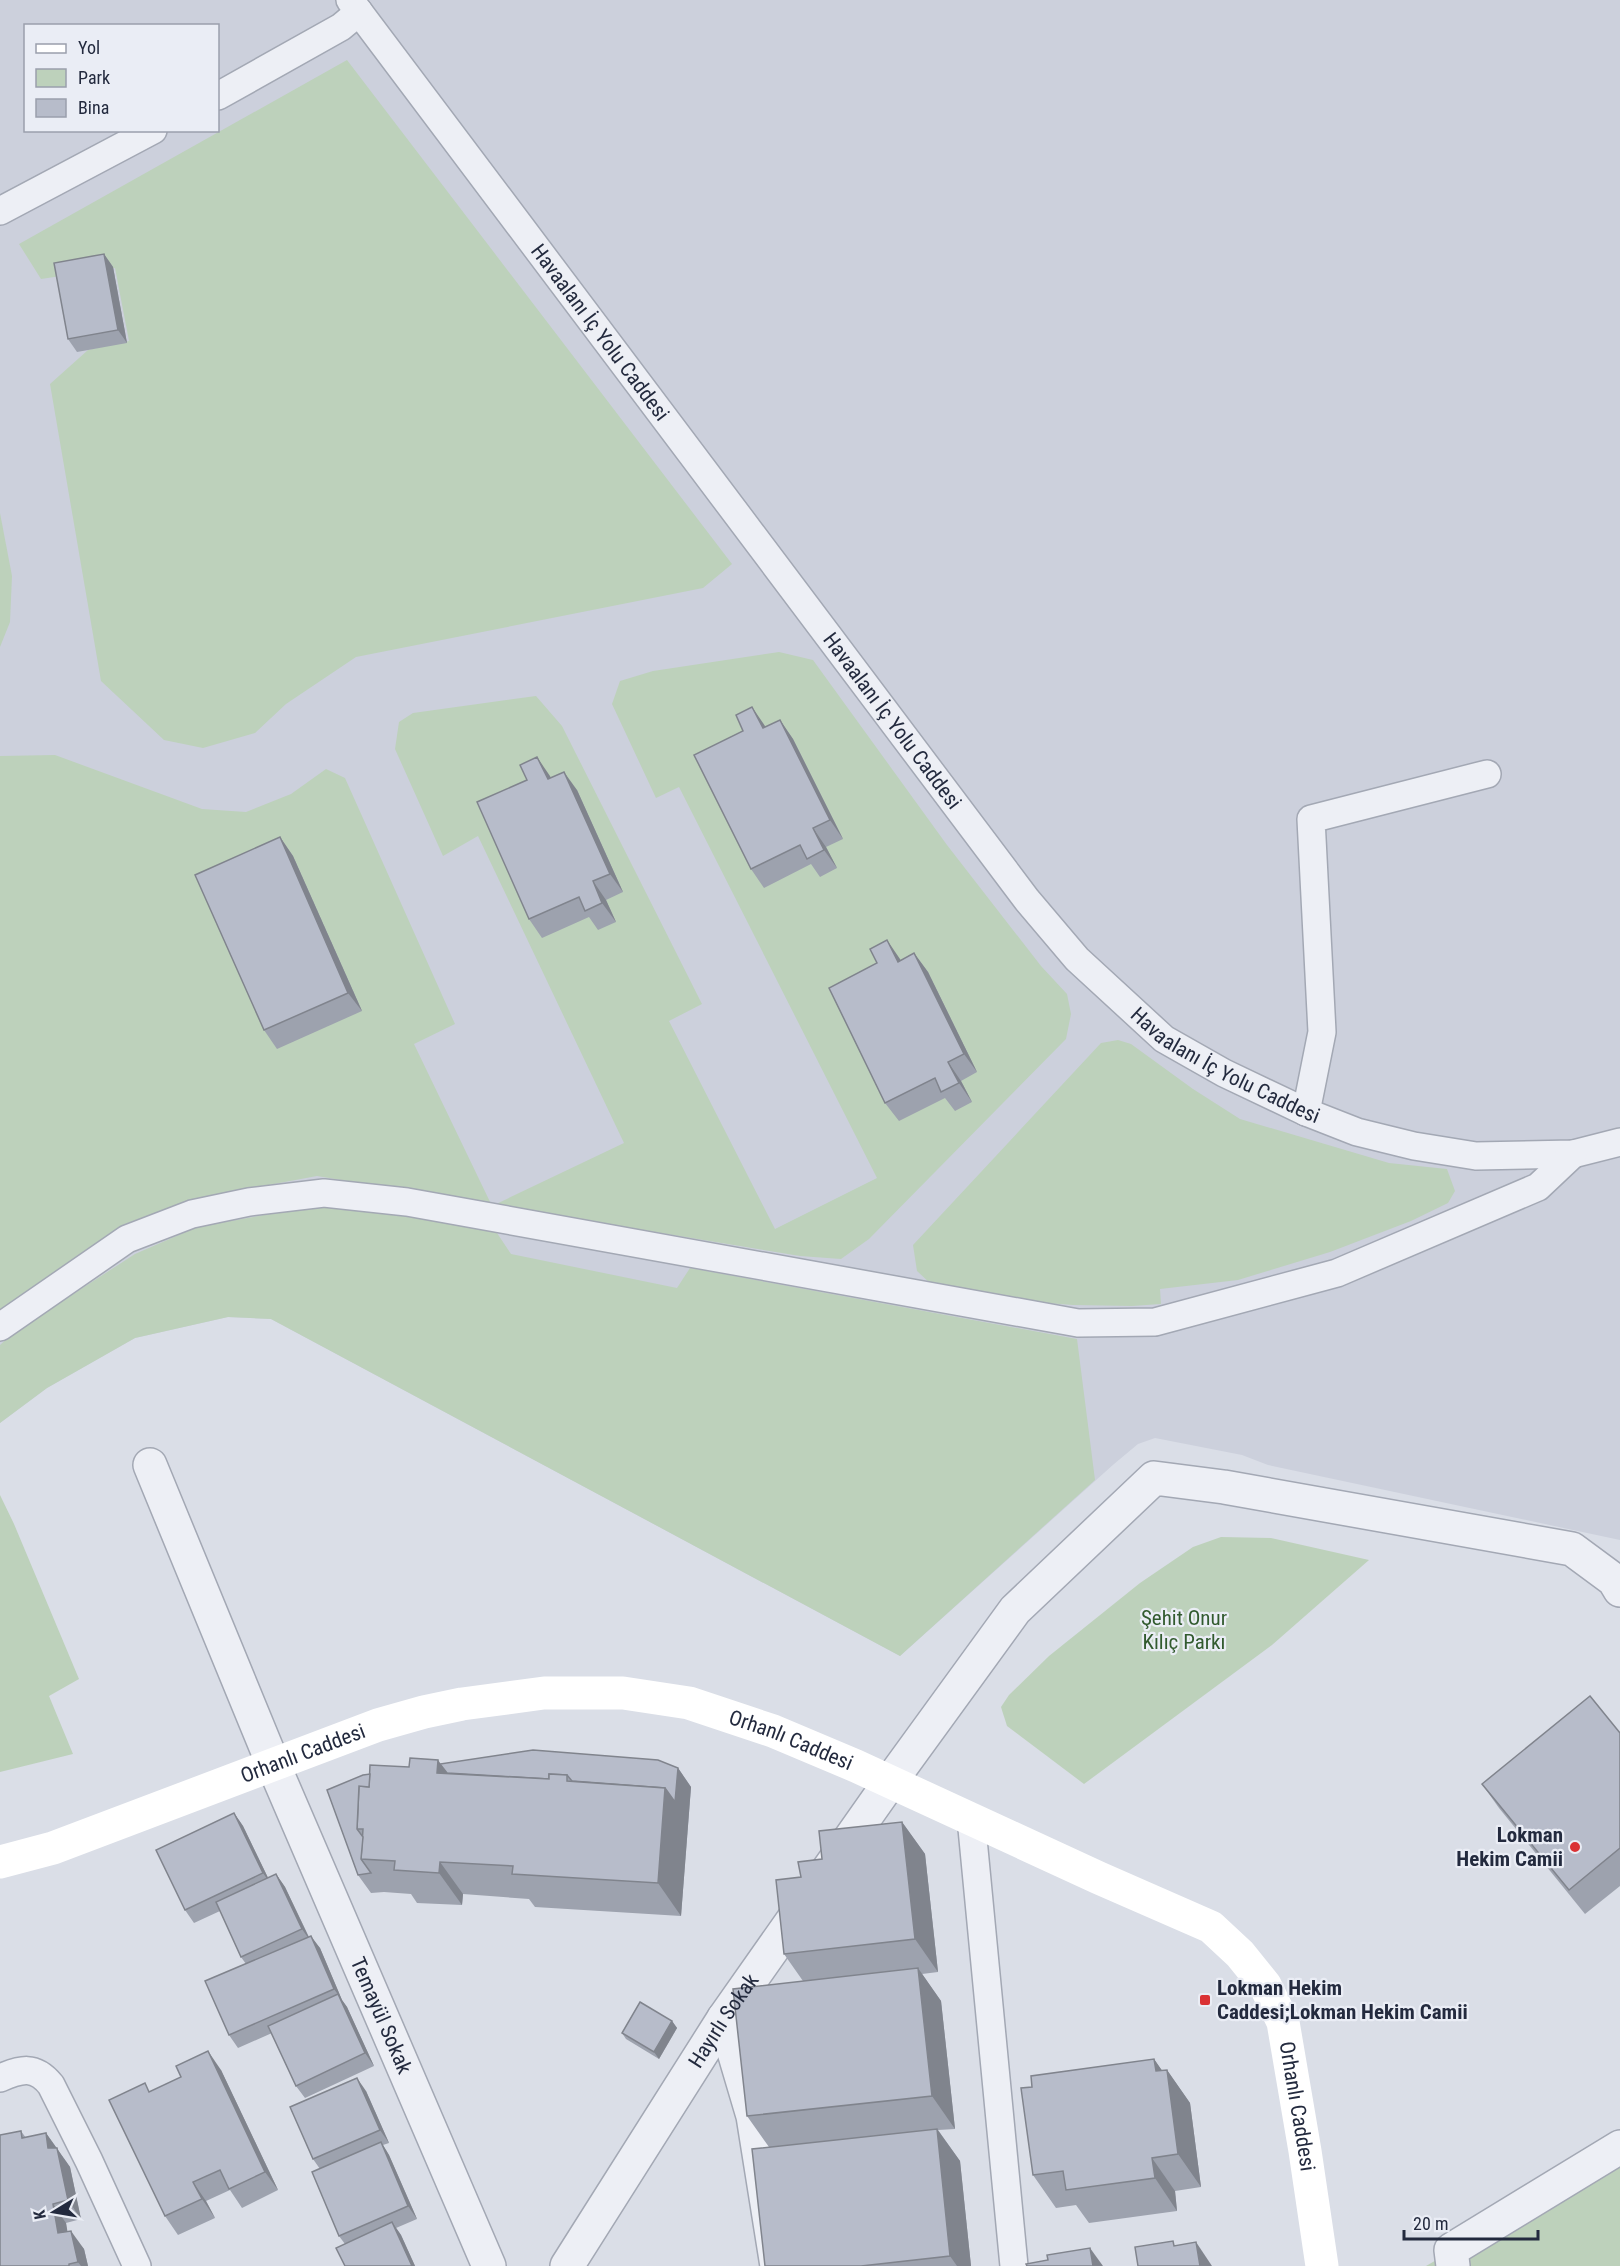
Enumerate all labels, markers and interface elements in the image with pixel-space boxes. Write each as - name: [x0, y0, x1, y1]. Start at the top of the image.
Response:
- legend: [24, 24, 219, 132]
- text: Yol: [78, 37, 100, 58]
- text: Park: [78, 67, 110, 88]
- text: Bina: [78, 97, 109, 118]
- street label: Havaalanı İç Yolu Caddesi: [526, 240, 674, 425]
- street label: Havaalanı İç Yolu Caddesi: [818, 628, 966, 814]
- street label: Havaalanı İç Yolu Caddesi: [1126, 1002, 1323, 1128]
- park label: Şehit Onur Kılıç Parkı: [1141, 1606, 1227, 1654]
- street label: Orhanlı Caddesi: [726, 1705, 857, 1775]
- street label: Orhanlı Caddesi: [237, 1719, 368, 1788]
- place label: Lokman Hekim Camii: [1456, 1823, 1563, 1871]
- marker: Lokman Hekim Camii: [1568, 1840, 1582, 1854]
- street label: Temayül Sokak: [346, 1953, 417, 2078]
- street label: Hayırlı Sokak: [684, 1969, 764, 2072]
- place label: Lokman Hekim Caddesi;Lokman Hekim Camii: [1217, 1976, 1468, 2024]
- marker: Lokman Hekim Caddesi;Lokman Hekim Camii: [1198, 1993, 1212, 2007]
- street label: Orhanlı Caddesi: [1275, 2040, 1320, 2173]
- north arrow: [24, 2182, 84, 2242]
- scale bar: [1404, 2203, 1538, 2241]
- text: K: [30, 2208, 50, 2221]
- text: 20 m: [1413, 2213, 1448, 2234]

